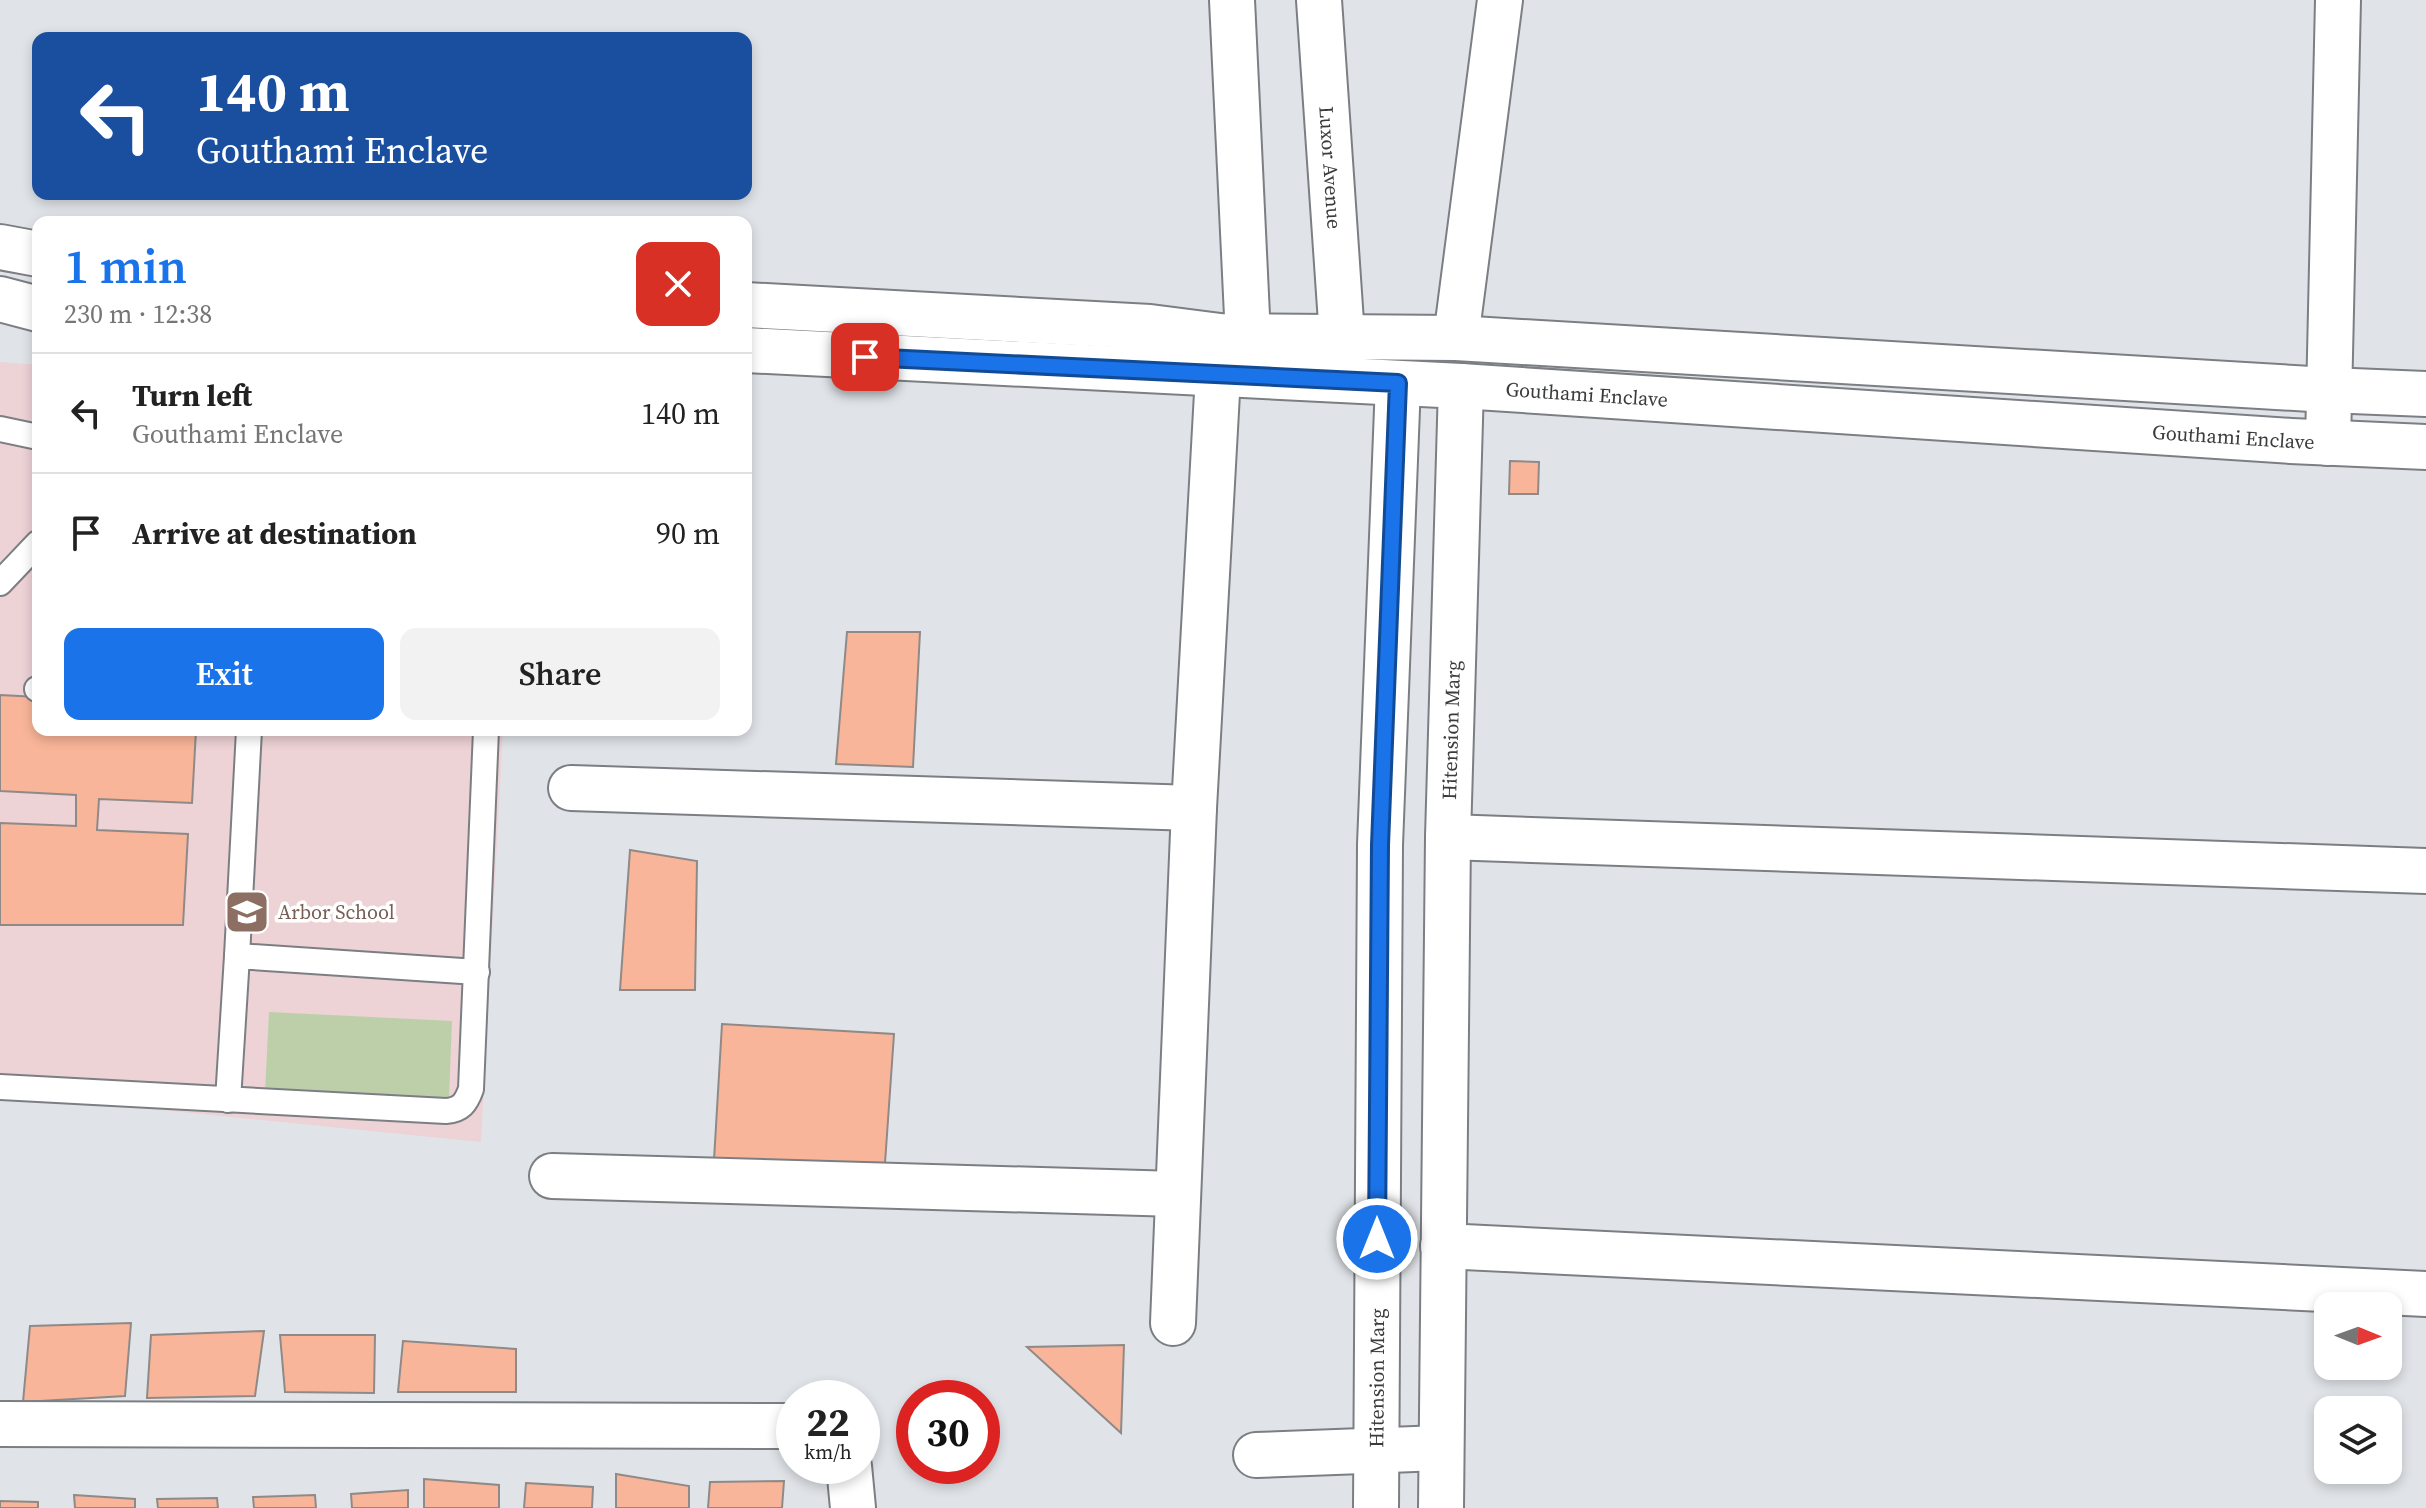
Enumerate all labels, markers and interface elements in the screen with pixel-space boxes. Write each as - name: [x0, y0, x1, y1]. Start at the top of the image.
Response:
- text: 140 m: [196, 53, 350, 130]
- icon: left: [64, 64, 168, 168]
- street label: Luxor Avenue: [1312, 105, 1349, 230]
- text: Gouthami Enclave: [196, 126, 488, 175]
- text: 1 min: [64, 233, 187, 299]
- button: close: [636, 242, 720, 326]
- text: 230 m · 12:38: [64, 296, 212, 332]
- pin: [831, 323, 899, 391]
- icon: arrive: [843, 335, 887, 379]
- text: Turn left: [132, 375, 252, 416]
- street label: Gouthami Enclave: [1505, 375, 1669, 414]
- icon: left: [64, 391, 108, 435]
- text: 140 m: [641, 393, 720, 434]
- text: Gouthami Enclave: [132, 416, 343, 452]
- street label: Gouthami Enclave: [2151, 418, 2315, 456]
- icon: arrive: [64, 511, 108, 555]
- text: Arrive at destination: [132, 513, 417, 554]
- text: 90 m: [656, 513, 720, 554]
- button: Exit: [64, 628, 384, 720]
- button: Share: [400, 628, 720, 720]
- street label: Hitension Marg: [1435, 660, 1467, 800]
- school or university icon: Arbor School: [223, 888, 271, 936]
- place label: Arbor School: [278, 898, 395, 926]
- position arrow: [1335, 1197, 1419, 1281]
- north arrow: [2314, 1292, 2402, 1380]
- map controls: [2314, 1292, 2402, 1484]
- street label: Hitension Marg: [1362, 1308, 1391, 1448]
- speed limit sign: 30: [896, 1380, 1000, 1484]
- text: 22: [806, 1395, 850, 1449]
- button: layers: [2314, 1396, 2402, 1484]
- text: km/h: [804, 1438, 852, 1466]

